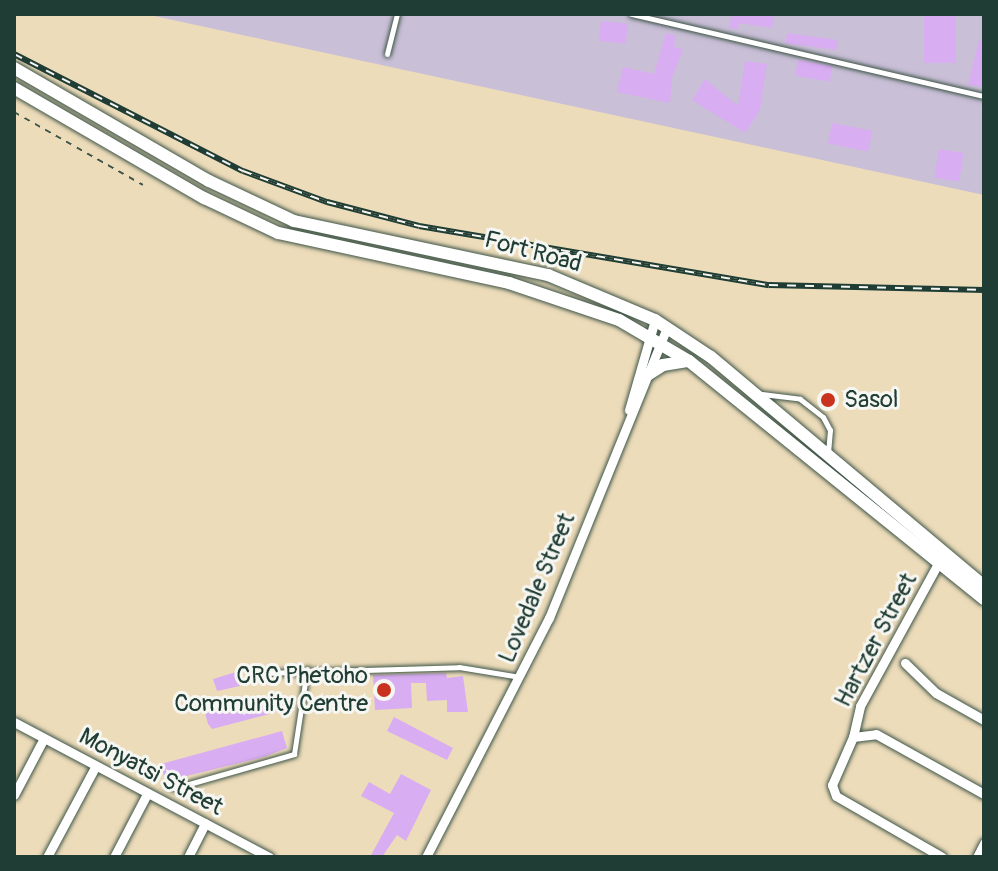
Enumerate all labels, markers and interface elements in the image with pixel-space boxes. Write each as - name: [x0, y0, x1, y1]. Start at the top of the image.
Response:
- street label: Fort Road: [481, 225, 585, 279]
- place label: Sasol: [844, 386, 898, 414]
- marker: Sasol: [819, 391, 837, 409]
- street label: Lovedale Street: [493, 509, 581, 667]
- street label: Hartzer Street: [829, 568, 923, 712]
- place label: CRC Phetoho Community Centre: [174, 662, 368, 718]
- marker: CRC Phetoho Community Centre: [375, 681, 393, 699]
- street label: Monyatsi Street: [74, 722, 228, 822]

